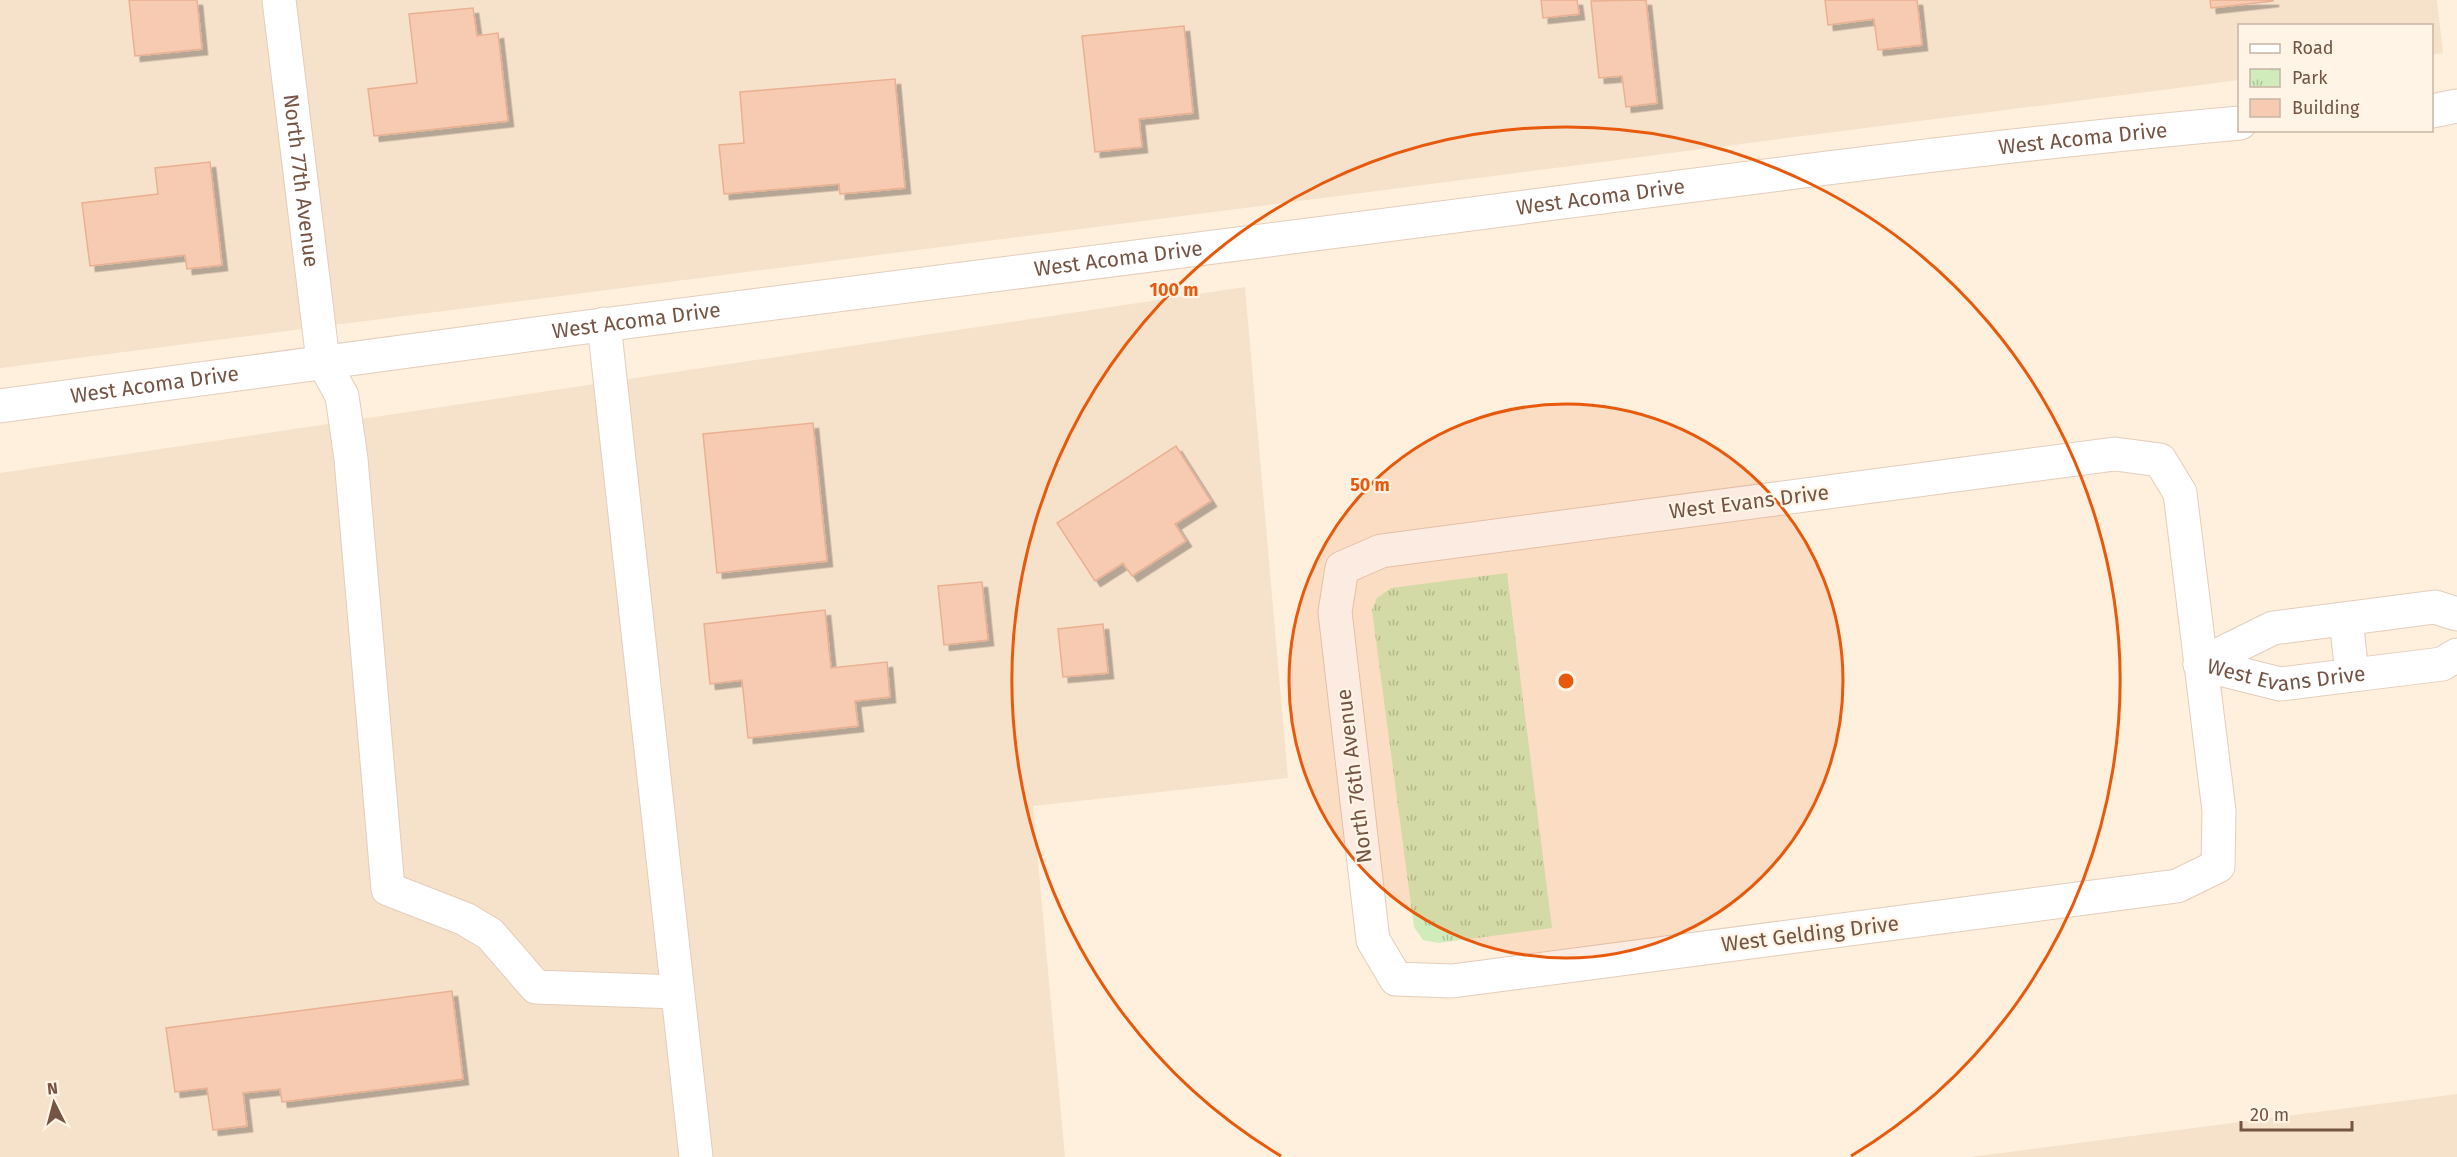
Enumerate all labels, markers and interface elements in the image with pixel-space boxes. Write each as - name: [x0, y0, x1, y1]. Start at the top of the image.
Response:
- legend: [2238, 24, 2433, 132]
- text: Road: [2292, 37, 2334, 59]
- text: Park: [2292, 67, 2328, 89]
- street label: North 77th Avenue: [278, 93, 324, 269]
- text: Building: [2292, 97, 2360, 119]
- street label: West Acoma Drive: [1997, 117, 2169, 161]
- street label: West Acoma Drive: [1515, 173, 1686, 221]
- street label: West Acoma Drive: [1032, 235, 1204, 282]
- text: 100 m: [1150, 279, 1198, 301]
- street label: West Acoma Drive: [550, 297, 722, 344]
- street label: West Acoma Drive: [69, 360, 240, 409]
- text: 50 m: [1350, 474, 1390, 496]
- street label: West Evans Drive: [1668, 479, 1830, 525]
- street label: West Evans Drive: [2204, 653, 2367, 697]
- centre of rings: [1556, 671, 1576, 691]
- street label: North 76th Avenue: [1330, 687, 1378, 865]
- street label: West Gelding Drive: [1720, 910, 1900, 958]
- north arrow: [24, 1073, 84, 1133]
- text: N: [46, 1079, 59, 1099]
- scale bar: [2241, 1094, 2352, 1132]
- text: 20 m: [2250, 1104, 2289, 1126]

